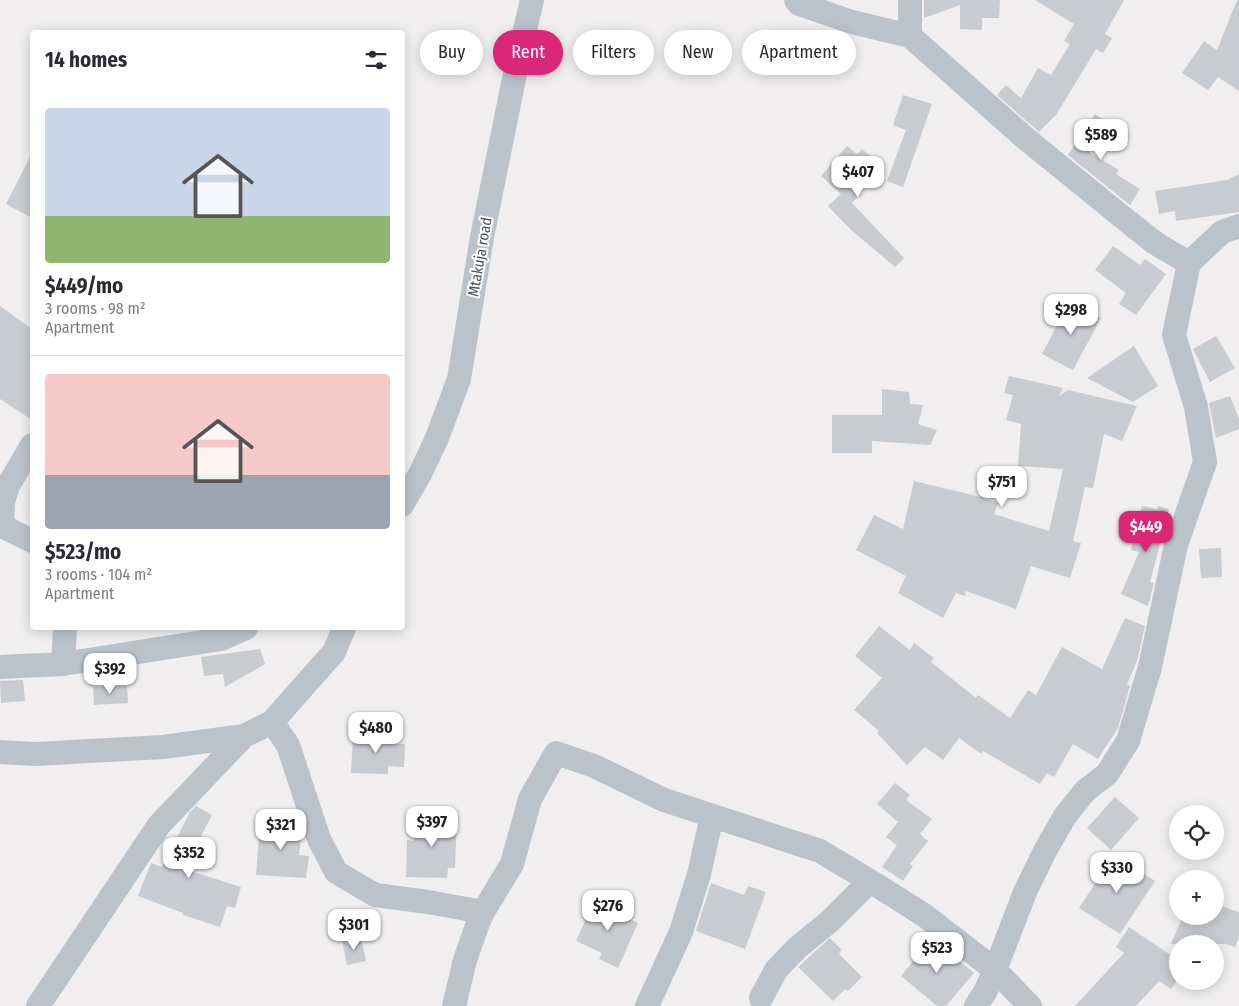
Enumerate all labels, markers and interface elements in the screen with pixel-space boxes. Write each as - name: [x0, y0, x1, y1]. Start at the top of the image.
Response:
- chip: Buy: [420, 30, 483, 75]
- chip: Rent: [493, 30, 563, 75]
- chip: Filters: [573, 30, 654, 75]
- chip: New: [664, 30, 732, 75]
- chip: Apartment: [742, 30, 856, 75]
- icon: filters: [362, 46, 390, 74]
- text: 14 homes: [45, 47, 127, 73]
- pin: $589: [1071, 119, 1131, 161]
- text: $589: [1085, 125, 1117, 144]
- icon: home: [173, 141, 263, 231]
- pin: $407: [828, 156, 888, 198]
- text: $407: [842, 162, 874, 181]
- street label: Mtakuja road: [464, 216, 496, 298]
- text: $449/mo: [45, 273, 123, 299]
- pin: $298: [1041, 294, 1101, 336]
- text: 3 rooms · 98 m²: [45, 299, 146, 318]
- text: $298: [1055, 300, 1087, 319]
- text: Apartment: [45, 318, 114, 337]
- icon: home: [173, 406, 263, 496]
- pin: $751: [972, 466, 1032, 508]
- text: $751: [988, 472, 1016, 491]
- pin: $449: [1116, 510, 1176, 553]
- text: $449: [1130, 517, 1162, 536]
- text: $523/mo: [45, 539, 121, 565]
- text: 3 rooms · 104 m²: [45, 565, 152, 584]
- text: Apartment: [45, 584, 114, 603]
- pin: $392: [80, 652, 140, 695]
- text: $392: [95, 659, 125, 678]
- pin: $480: [346, 712, 406, 754]
- text: $480: [359, 718, 393, 737]
- map controls: [1169, 805, 1224, 990]
- button: locate: [1169, 805, 1224, 860]
- pin: $397: [402, 806, 462, 848]
- pin: $321: [251, 808, 311, 851]
- text: $397: [417, 812, 447, 831]
- text: $321: [266, 815, 296, 834]
- pin: $352: [159, 836, 219, 879]
- text: $352: [174, 843, 204, 862]
- pin: $330: [1087, 852, 1147, 894]
- text: $330: [1101, 858, 1133, 877]
- button: +: [1169, 870, 1224, 925]
- pin: $276: [578, 890, 638, 932]
- text: $276: [593, 896, 623, 915]
- pin: $301: [324, 908, 384, 951]
- text: $301: [339, 915, 369, 934]
- pin: $523: [907, 932, 967, 974]
- button: −: [1169, 935, 1224, 990]
- text: $523: [922, 938, 952, 957]

